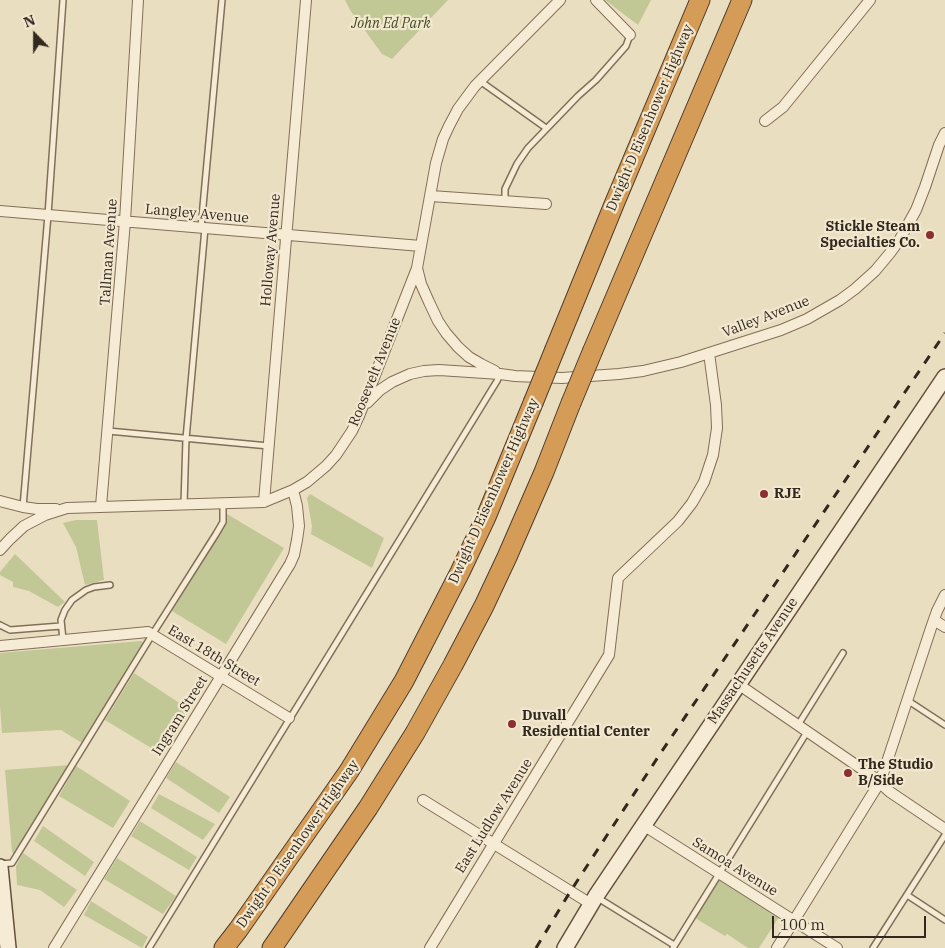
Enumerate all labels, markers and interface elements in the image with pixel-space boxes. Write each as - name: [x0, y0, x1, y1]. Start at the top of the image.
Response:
- north arrow: [10, 10, 60, 60]
- text: N: [21, 11, 38, 32]
- park label: John Ed Park: [351, 16, 431, 32]
- street label: Dwight D Eisenhower Highway: [603, 22, 697, 214]
- street label: Holloway Avenue: [258, 193, 284, 307]
- street label: Tallman Avenue: [97, 198, 121, 306]
- street label: Langley Avenue: [144, 201, 250, 227]
- place label: Stickle Steam Specialties Co.: [820, 219, 920, 252]
- marker: Stickle Steam Specialties Co.: [924, 229, 936, 241]
- street label: Valley Avenue: [720, 293, 812, 341]
- street label: Roosevelt Avenue: [346, 315, 404, 429]
- street label: Dwight D Eisenhower Highway: [445, 396, 543, 586]
- place label: RJE: [774, 486, 801, 502]
- marker: RJE: [758, 488, 770, 500]
- street label: Massachusetts Avenue: [704, 595, 802, 727]
- street label: East 18th Street: [165, 622, 263, 690]
- street label: Ingram Street: [149, 673, 211, 759]
- place label: Duvall Residential Center: [522, 708, 650, 740]
- marker: Duvall Residential Center: [506, 718, 518, 730]
- street label: East Ludlow Avenue: [452, 755, 536, 877]
- street label: Dwight D Eisenhower Highway: [233, 757, 363, 931]
- place label: The Studio B/Side: [858, 757, 933, 790]
- marker: The Studio B/Side: [842, 767, 854, 779]
- street label: Samoa Avenue: [689, 834, 781, 900]
- scale bar: [775, 906, 929, 938]
- text: 100 m: [780, 915, 825, 934]

